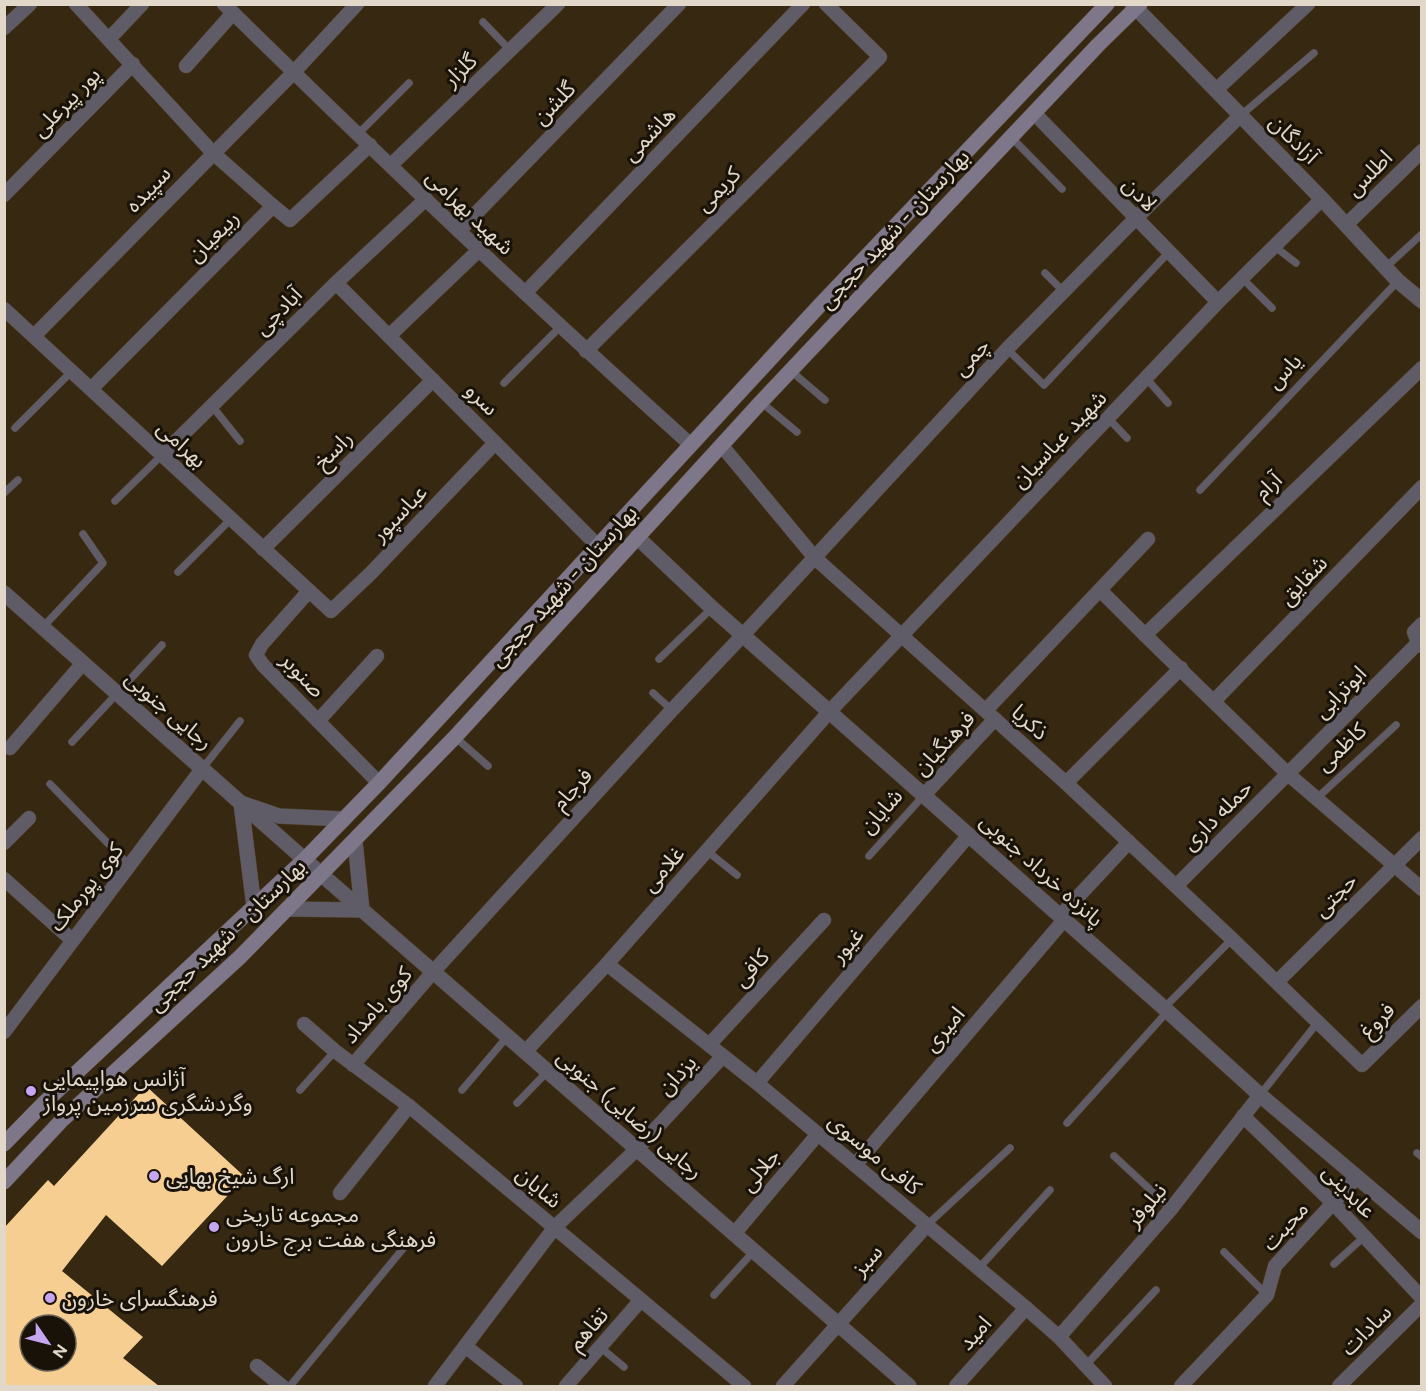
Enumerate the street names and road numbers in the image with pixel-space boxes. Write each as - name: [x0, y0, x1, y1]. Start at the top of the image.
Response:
- street label: گلزار: [437, 47, 483, 93]
- street label: پور پیرعلی: [26, 61, 107, 144]
- street label: گلشن: [527, 75, 582, 131]
- street label: هاشمی: [617, 101, 681, 167]
- street label: آزادگان: [1264, 109, 1326, 171]
- street label: بهارستان - شهید حججی: [813, 143, 975, 315]
- street label: اطلس: [1340, 144, 1398, 202]
- street label: سپیده: [119, 160, 177, 219]
- street label: کریمی: [690, 160, 747, 217]
- street label: شهید بهرامی: [420, 163, 520, 261]
- street label: لادن: [1117, 171, 1163, 217]
- street label: ربیعیان: [181, 204, 245, 268]
- street label: آبادچی: [248, 280, 310, 342]
- street label: چمی: [947, 332, 996, 382]
- street label: یاس: [1261, 347, 1307, 395]
- street label: سرو: [460, 377, 504, 421]
- street label: شهید عباسیان: [1006, 384, 1112, 494]
- street label: بهرامی: [152, 414, 212, 474]
- street label: راسخ: [308, 425, 360, 477]
- street label: آرام: [1248, 465, 1291, 508]
- street label: عباسپور: [365, 479, 434, 549]
- street label: بهارستان - شهید حججی: [483, 499, 643, 673]
- street label: شقایق: [1273, 549, 1333, 611]
- street label: صنوبر: [274, 646, 331, 703]
- street label: ابوترابی: [1308, 660, 1372, 724]
- street label: رجایی جنوبی: [119, 664, 219, 756]
- street label: ذکریا: [1006, 698, 1054, 746]
- street label: فرهنگیان: [907, 705, 981, 781]
- street label: کاظمی: [1310, 716, 1373, 777]
- street label: فرجام: [546, 762, 600, 818]
- street label: حمله داری: [1176, 774, 1258, 856]
- street label: شایان: [854, 783, 908, 839]
- street label: پانزده خرداد جنوبی: [974, 807, 1110, 934]
- street label: کوی پورملک: [43, 836, 131, 938]
- street label: غلامی: [636, 841, 690, 897]
- street label: بهارستان - شهید حججی: [143, 853, 311, 1017]
- street label: حجتی: [1307, 867, 1363, 923]
- street label: غیور: [824, 922, 870, 969]
- street label: کافی: [727, 943, 776, 992]
- street label: کوی بامداد: [336, 960, 418, 1049]
- street label: فروغ: [1353, 996, 1403, 1046]
- street label: امیری: [917, 1001, 971, 1057]
- street label: رجایی (رضایی) جنوبی: [551, 1043, 709, 1185]
- street label: یزدان: [652, 1049, 702, 1101]
- street label: کافی موسوی: [823, 1107, 928, 1201]
- street label: جلالی: [734, 1143, 786, 1197]
- street label: عابدینی: [1317, 1158, 1381, 1224]
- street label: شایان: [511, 1160, 567, 1214]
- street label: نیلوفر: [1119, 1177, 1172, 1233]
- street label: محبت: [1256, 1196, 1314, 1256]
- street label: سبز: [845, 1239, 888, 1282]
- street label: سادات: [1335, 1299, 1397, 1361]
- street label: تفاهم: [562, 1302, 616, 1358]
- street label: امید: [953, 1310, 997, 1356]

